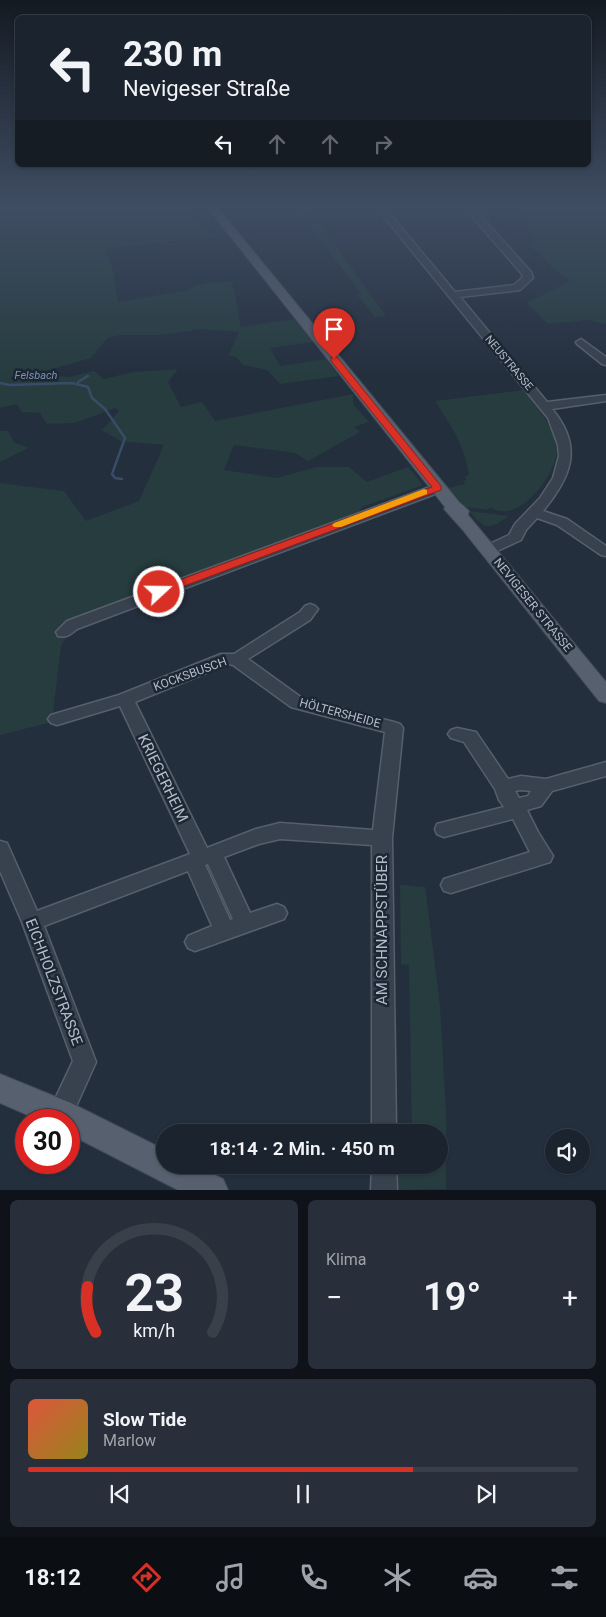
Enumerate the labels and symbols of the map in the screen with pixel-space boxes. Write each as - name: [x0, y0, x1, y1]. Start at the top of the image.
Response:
- pin: [313, 308, 355, 359]
- street label: NEUSTRASSE: [482, 333, 536, 393]
- water label: Felsbach: [15, 369, 58, 382]
- street label: NEVIGESER STRASSE: [491, 555, 575, 655]
- position arrow: [132, 565, 184, 617]
- street label: KOCKSBUSCH: [152, 654, 228, 694]
- street label: HÖLTERSHEIDE: [298, 694, 383, 731]
- street label: KRIEGERHEIM: [134, 731, 192, 825]
- street label: AM SCHNAPPSTÜBER: [373, 855, 391, 1005]
- street label: EICHHOLZSTRASSE: [22, 916, 87, 1048]
- speed limit sign: 30: [15, 1109, 80, 1174]

